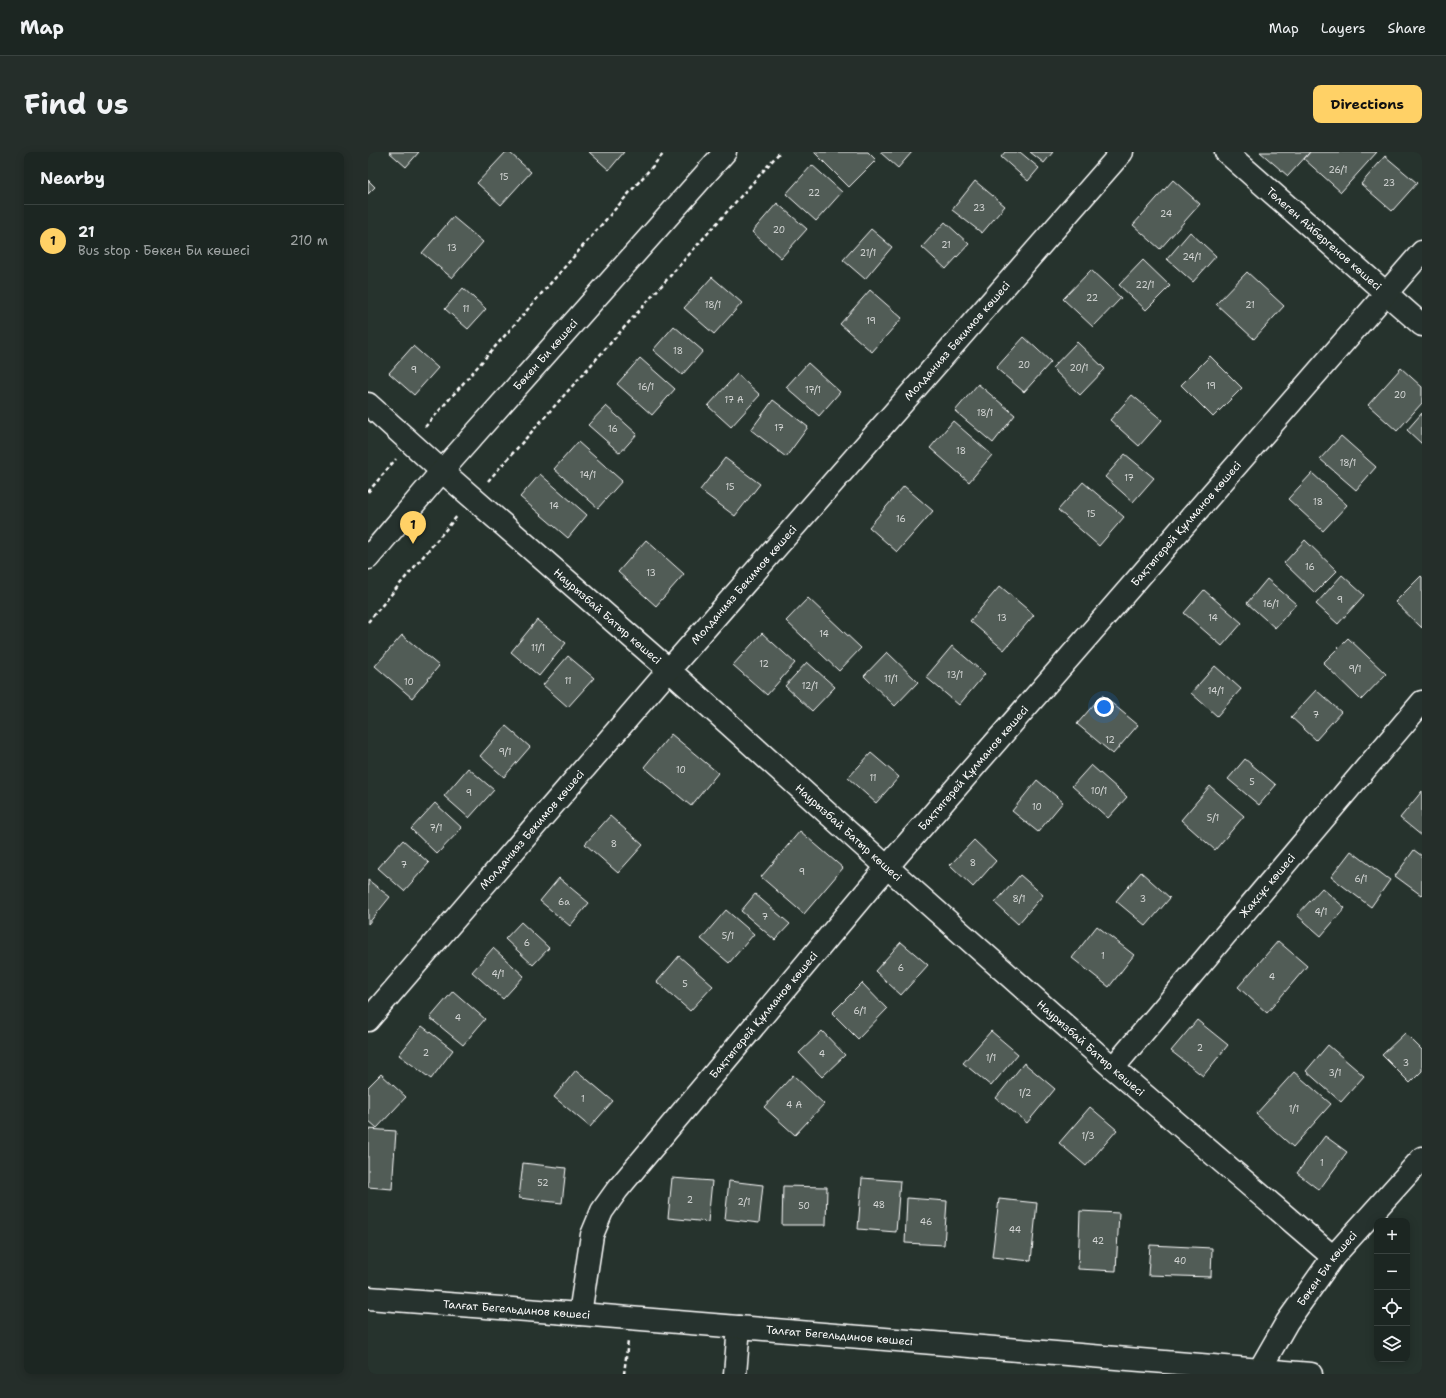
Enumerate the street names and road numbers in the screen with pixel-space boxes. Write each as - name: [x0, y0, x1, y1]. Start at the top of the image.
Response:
- street label: Төлеген Айбергенов көшесі: [1263, 184, 1385, 294]
- street label: Молданияз Бекимов көшесі: [901, 278, 1013, 404]
- street label: Бөкен Би көшесі: [510, 316, 581, 393]
- street label: Бақтыгерей Құлманов көшесі: [1127, 458, 1244, 589]
- street label: Молданияз Бекимов көшесі: [687, 522, 800, 647]
- street label: Наурызбай Батыр көшесі: [550, 565, 665, 668]
- street label: Бақтыгерей Құлманов көшесі: [915, 702, 1032, 834]
- street label: Молданияз Бекимов көшесі: [476, 767, 587, 893]
- street label: Наурызбай Батыр көшесі: [792, 780, 905, 884]
- street label: Жақсұс көшесі: [1236, 850, 1299, 921]
- street label: Бақтыгерей Құлманов көшесі: [706, 948, 821, 1081]
- street label: Наурызбай Батыр көшесі: [1034, 996, 1148, 1099]
- street label: Бөкен Би көшесі: [1293, 1228, 1360, 1309]
- street label: Талғат Бегельдинов көшесі: [442, 1296, 591, 1322]
- street label: Талғат Бегельдинов көшесі: [765, 1322, 914, 1349]

